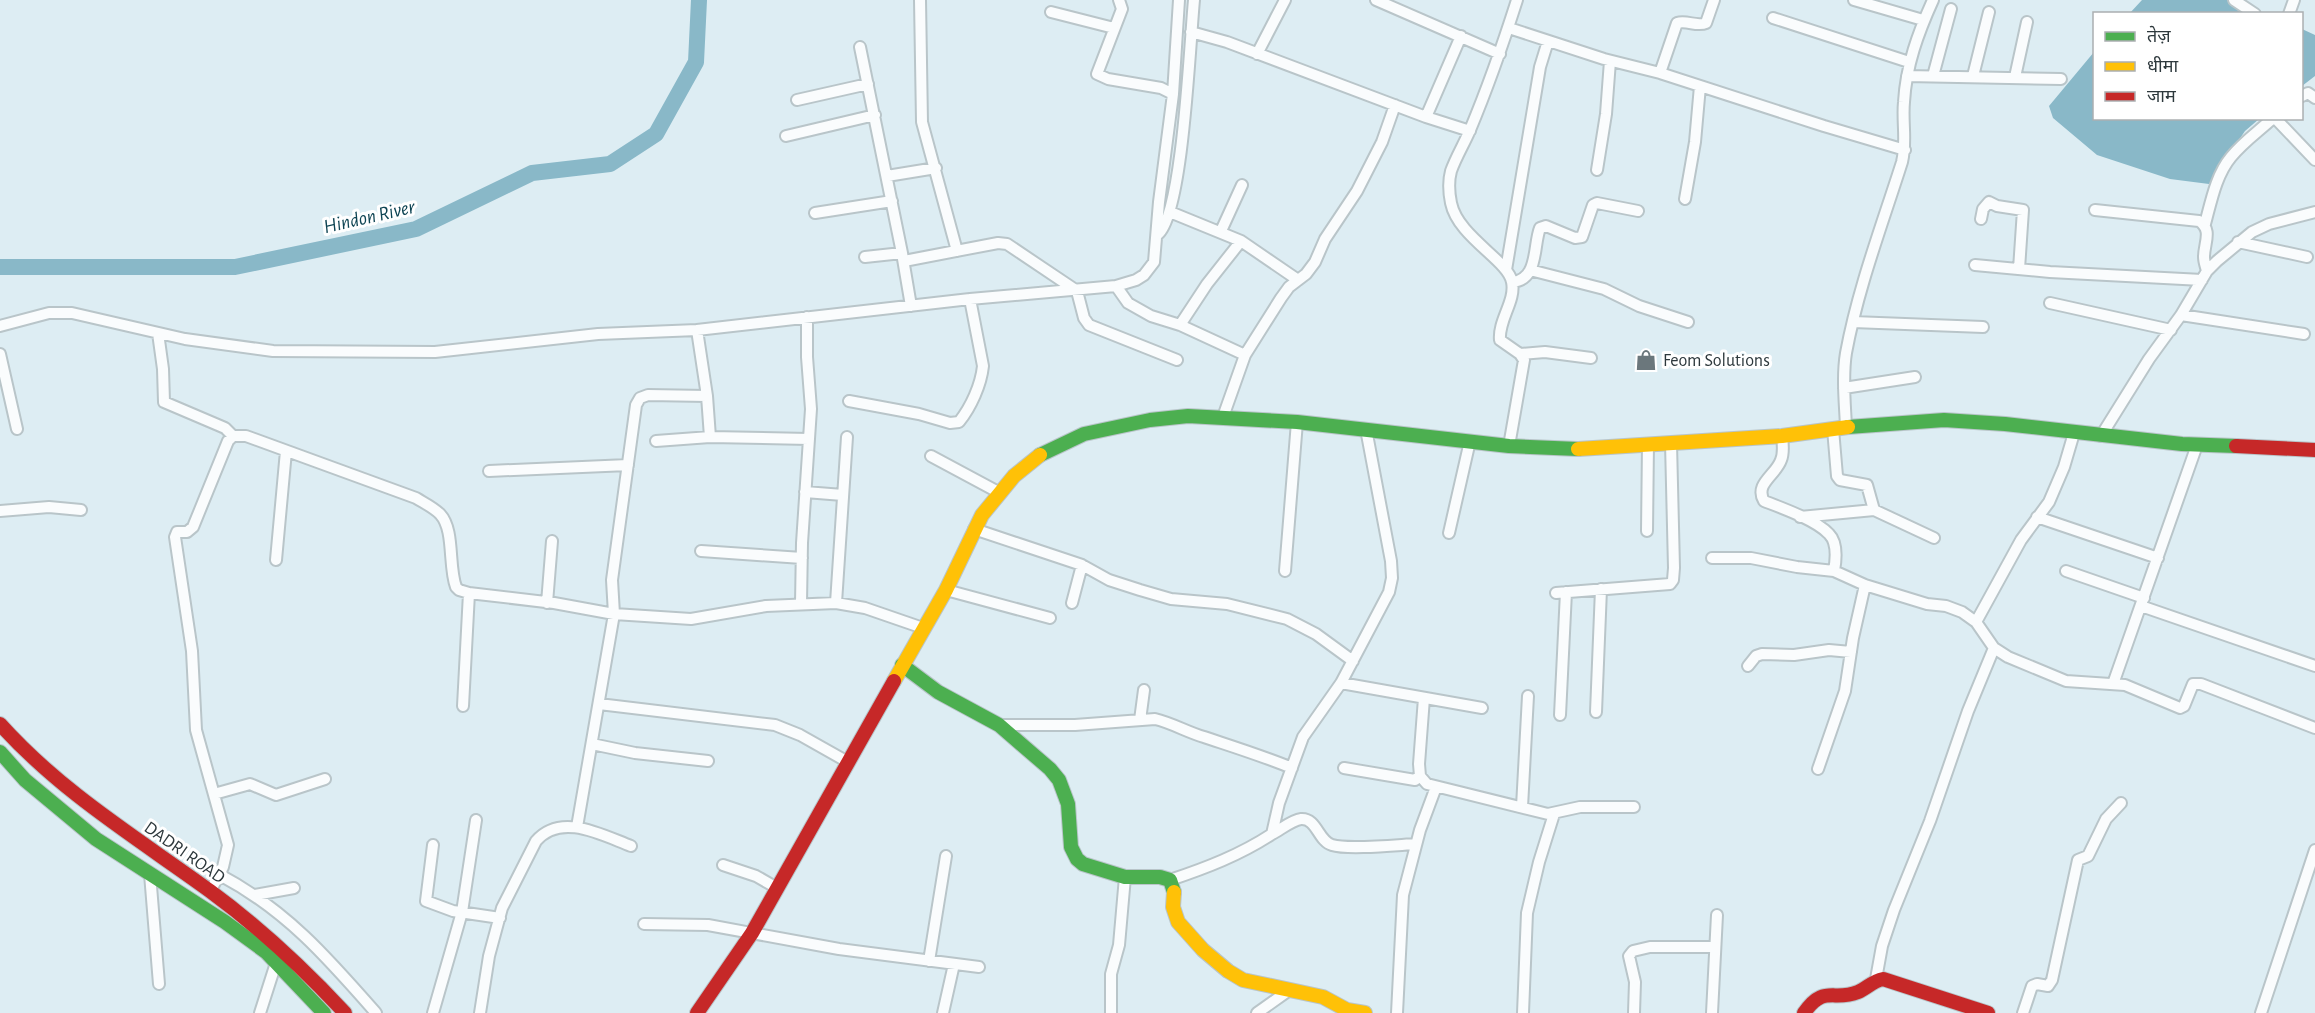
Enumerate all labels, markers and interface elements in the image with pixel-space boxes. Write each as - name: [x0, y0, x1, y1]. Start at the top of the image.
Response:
- legend: [2093, 12, 2303, 120]
- text: तेज़: [2147, 25, 2171, 46]
- text: धीमा: [2147, 56, 2178, 76]
- text: जाम: [2147, 88, 2177, 106]
- water label: Hindon River: [322, 197, 417, 237]
- shop icon: Feom Solutions: [1634, 348, 1658, 372]
- place label: Feom Solutions: [1663, 352, 1770, 370]
- street label: DADRI ROAD: [141, 818, 228, 887]

